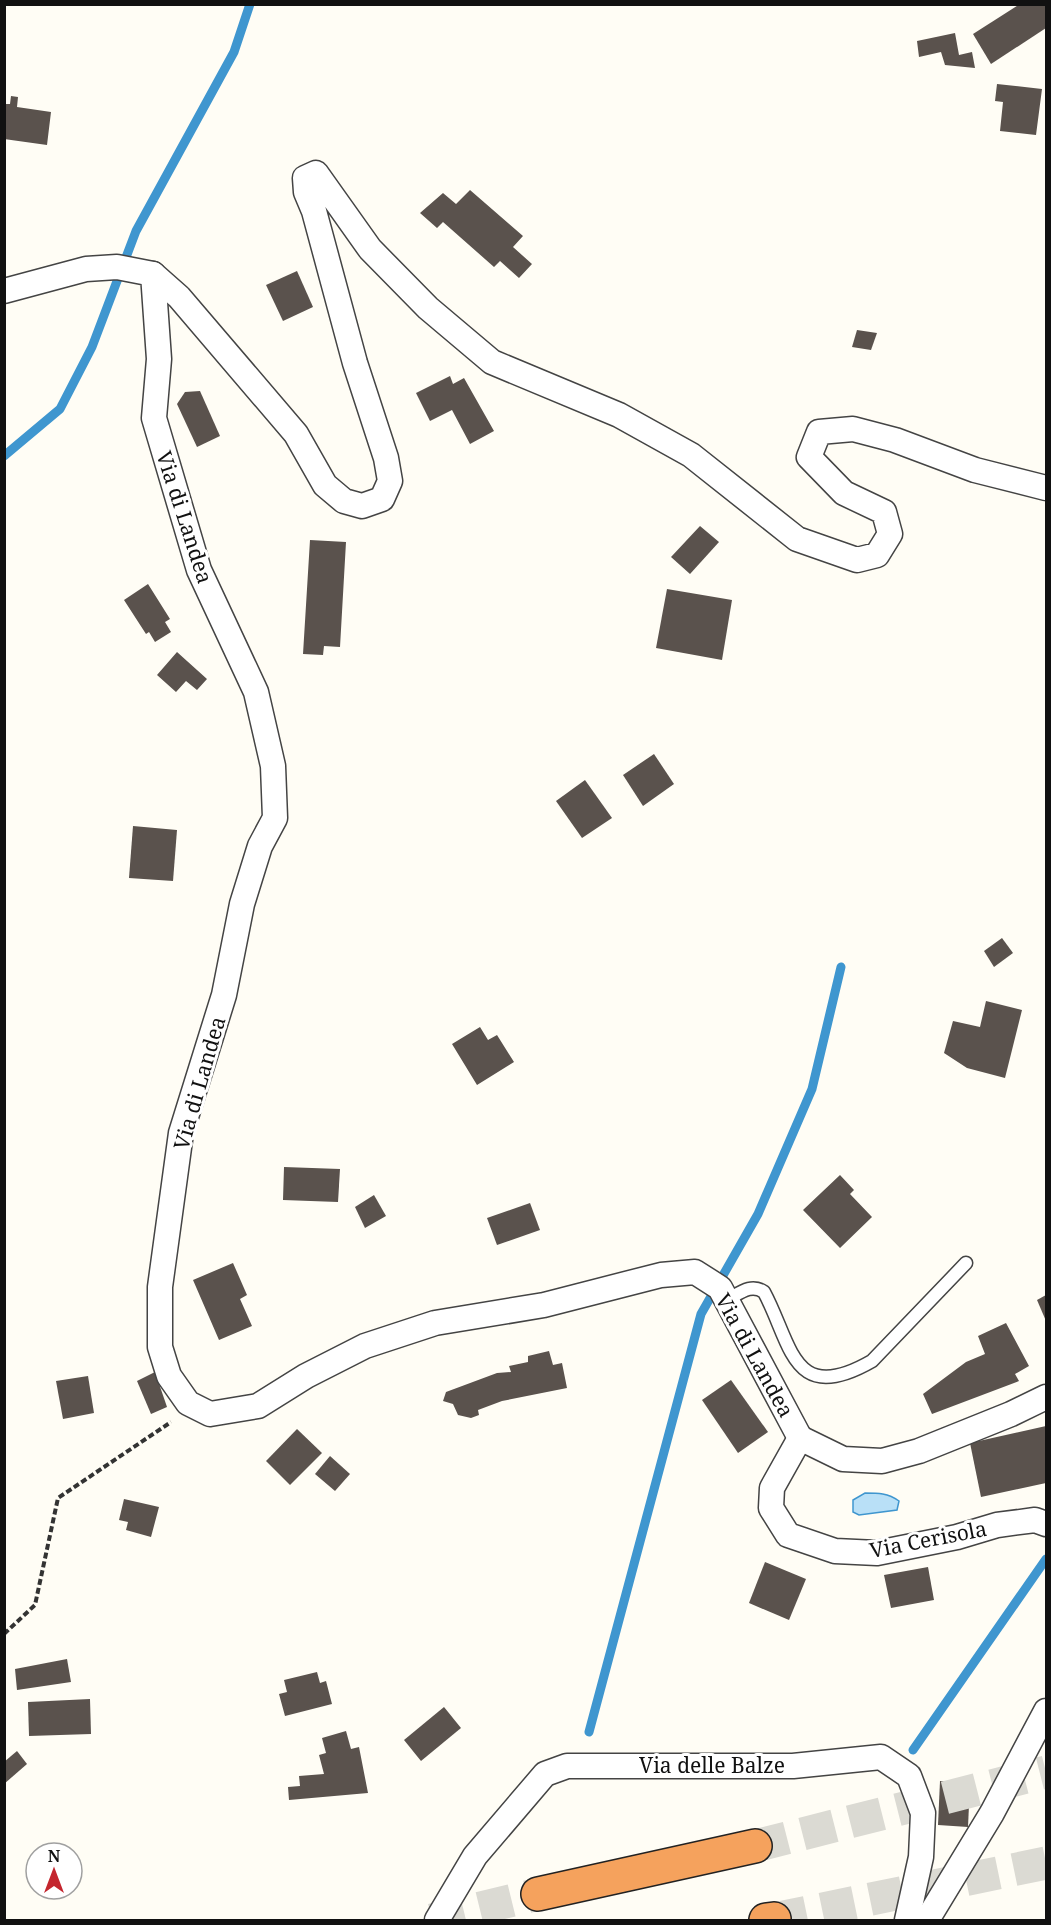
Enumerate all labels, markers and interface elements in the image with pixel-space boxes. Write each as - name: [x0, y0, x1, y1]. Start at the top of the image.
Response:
- street label: Via di Landea: [150, 447, 220, 587]
- street label: Via di Landea: [167, 1013, 231, 1153]
- street label: Via di Landea: [709, 1288, 801, 1422]
- street label: Via Cerisola: [867, 1514, 989, 1564]
- street label: Via delle Balze: [639, 1751, 785, 1779]
- north arrow: [24, 1841, 84, 1901]
- text: N: [48, 1845, 61, 1867]

